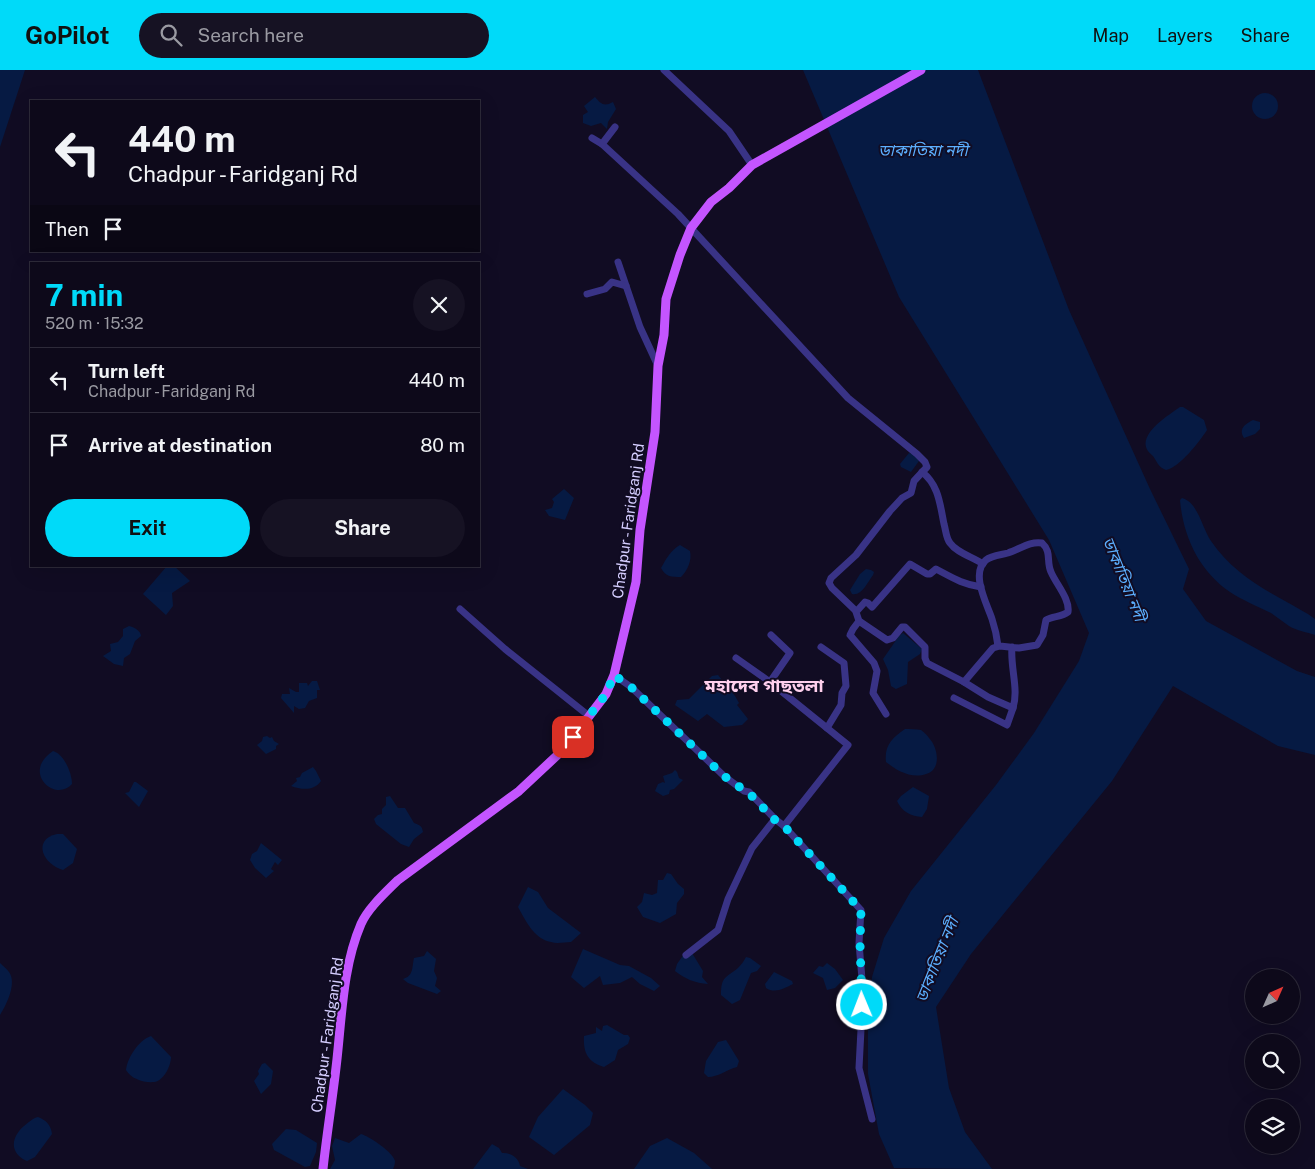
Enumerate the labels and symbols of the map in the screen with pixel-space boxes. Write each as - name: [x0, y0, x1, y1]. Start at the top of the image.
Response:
- water label: ডাকাতিয়া নদী: [878, 141, 970, 160]
- street label: Chadpur - Faridganj Rd: [609, 442, 647, 600]
- water label: ডাকাতিয়া নদী: [1098, 534, 1151, 626]
- district label: মহাদেব গাছতলা: [704, 675, 824, 696]
- pin: [552, 716, 594, 758]
- water label: ডাকাতিয়া নদী: [911, 913, 964, 1005]
- street label: Chadpur - Faridganj Rd: [308, 956, 346, 1114]
- north arrow: [1245, 969, 1300, 1024]
- position arrow: [835, 978, 887, 1030]

